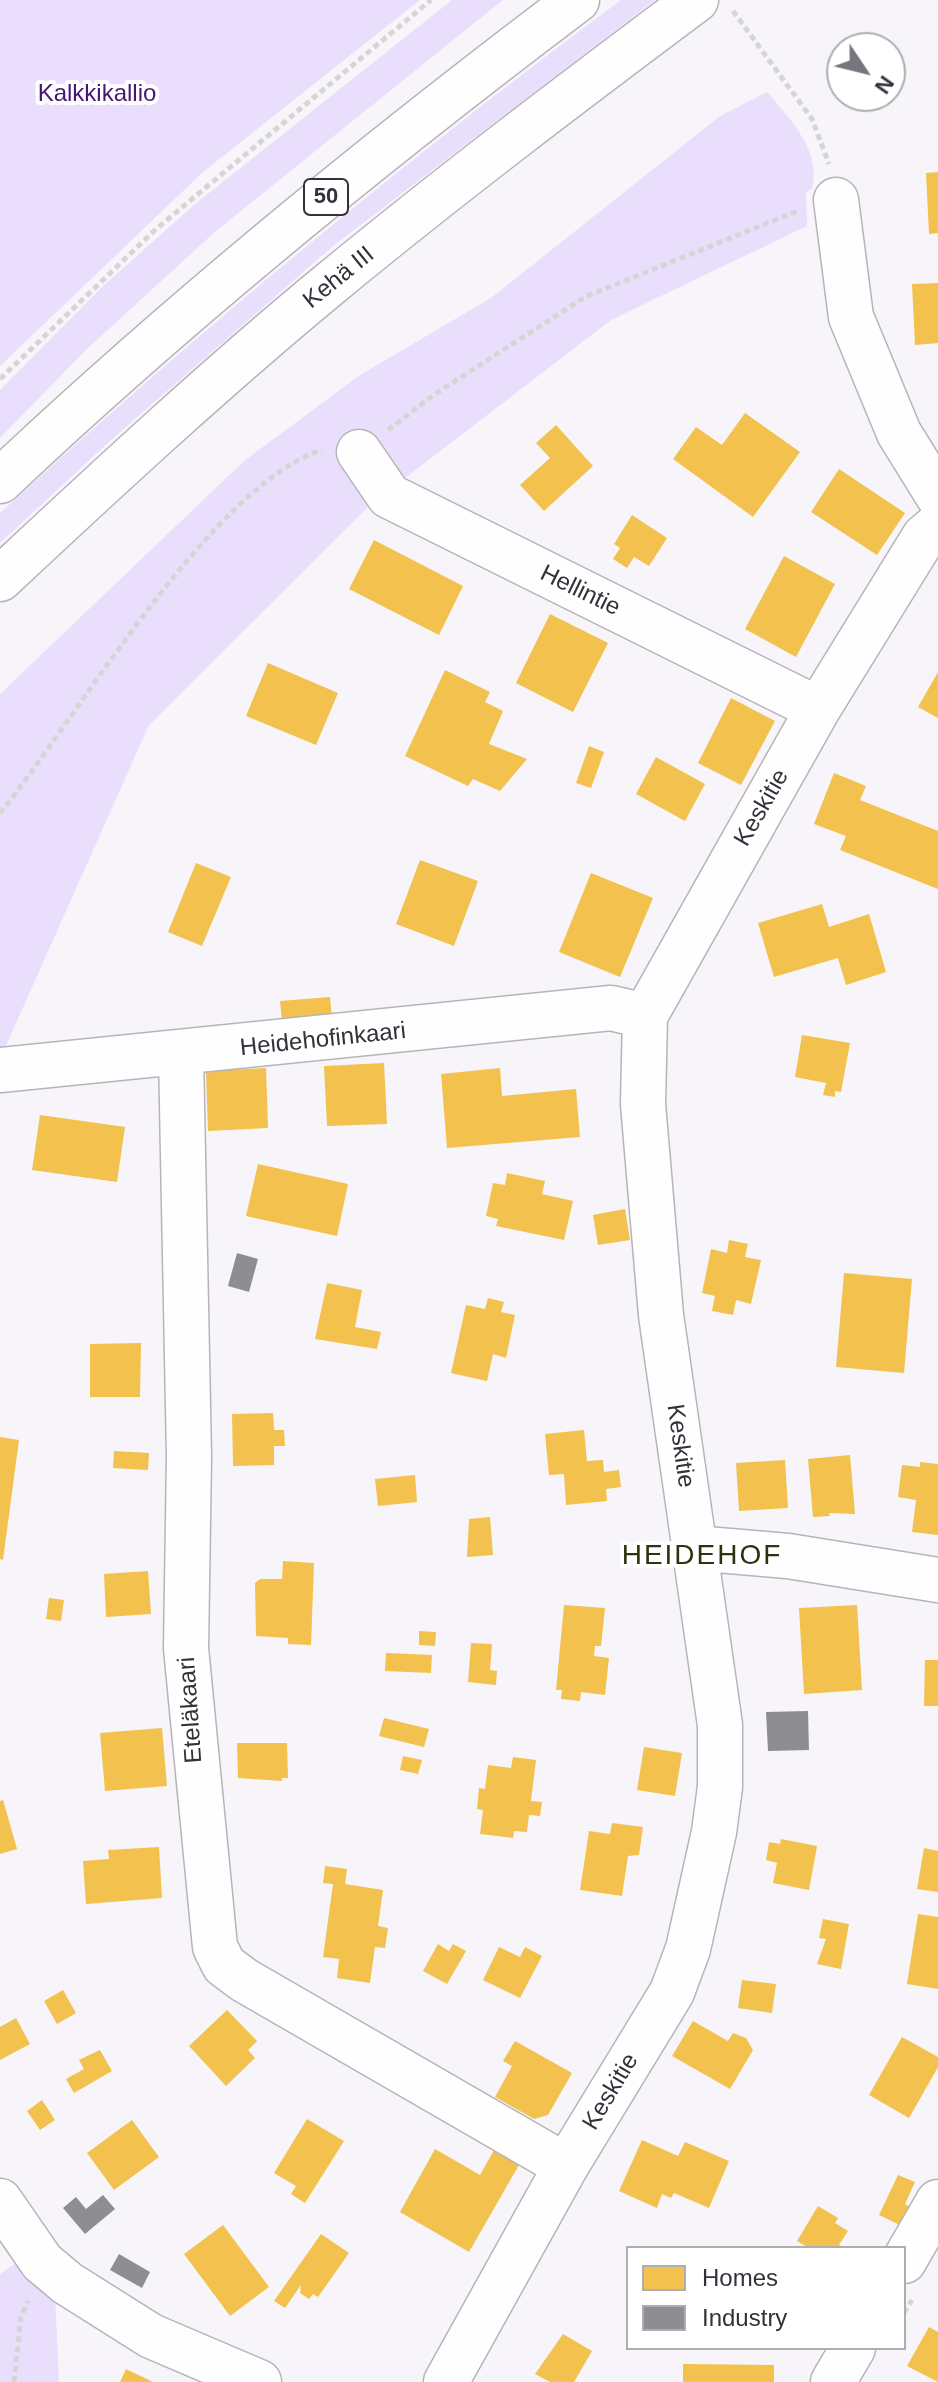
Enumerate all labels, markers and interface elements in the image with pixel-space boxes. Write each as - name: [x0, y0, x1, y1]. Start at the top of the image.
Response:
- north arrow: [826, 32, 906, 112]
- text: N: [870, 71, 899, 99]
- park label: Kalkkikallio: [38, 80, 156, 108]
- road number: 50: [304, 179, 348, 215]
- street label: Kehä III: [298, 241, 380, 315]
- street label: Hellintie: [535, 559, 625, 623]
- street label: Keskitie: [729, 764, 795, 852]
- street label: Heidehofinkaari: [239, 1017, 407, 1063]
- street label: Keskitie: [660, 1402, 700, 1490]
- district label: HEIDEHOF: [622, 1539, 782, 1573]
- street label: Eteläkaari: [173, 1656, 209, 1764]
- street label: Keskitie: [577, 2049, 645, 2135]
- legend: [626, 2246, 906, 2350]
- text: Homes: [702, 2264, 778, 2291]
- text: Industry: [702, 2304, 787, 2331]

